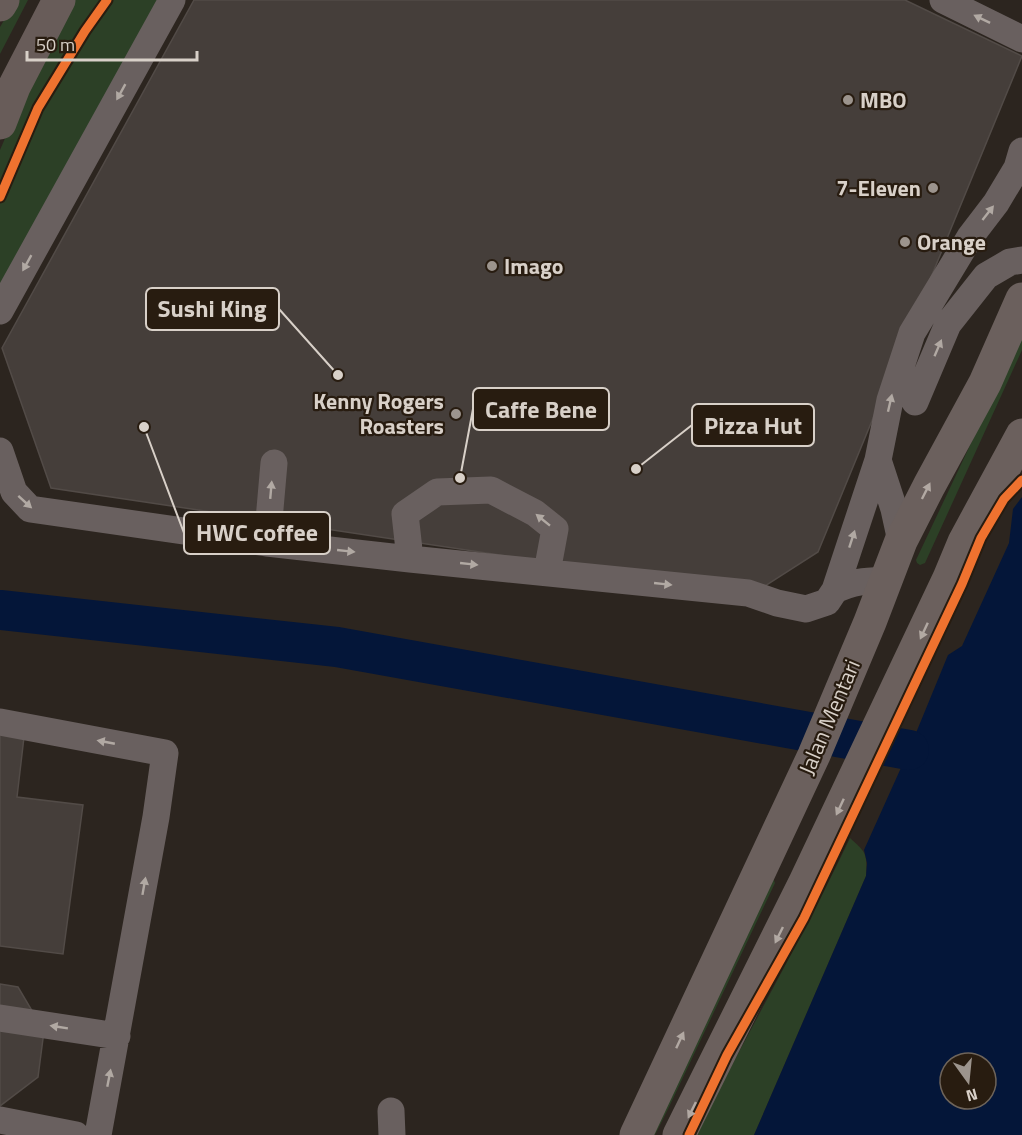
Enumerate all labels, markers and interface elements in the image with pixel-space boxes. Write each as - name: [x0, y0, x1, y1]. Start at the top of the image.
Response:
- one-way arrow: [974, 15, 991, 24]
- scale bar: [27, 24, 196, 62]
- text: 50 m: [36, 31, 75, 58]
- place label: MBO: [860, 83, 907, 117]
- one-way arrow: [116, 84, 126, 101]
- marker: MBO: [841, 93, 855, 107]
- place label: 7-Eleven: [836, 171, 921, 205]
- marker: 7-Eleven: [926, 181, 940, 195]
- one-way arrow: [982, 205, 995, 221]
- place label: Orange: [917, 225, 986, 259]
- marker: Orange: [898, 235, 912, 249]
- place label: Imago: [504, 249, 563, 283]
- one-way arrow: [22, 255, 32, 272]
- marker: Imago: [485, 259, 499, 273]
- callout: Sushi King: [146, 288, 279, 330]
- text: Sushi King: [158, 290, 267, 326]
- one-way arrow: [933, 339, 943, 357]
- place label: Kenny Rogers Roasters: [313, 384, 444, 443]
- callout: Caffe Bene: [473, 388, 609, 430]
- text: Caffe Bene: [485, 391, 597, 427]
- one-way arrow: [885, 394, 895, 412]
- callout: Pizza Hut: [692, 404, 814, 446]
- marker: Kenny Rogers Roasters: [449, 407, 463, 421]
- text: Pizza Hut: [704, 407, 802, 443]
- one-way arrow: [266, 480, 276, 499]
- one-way arrow: [921, 483, 931, 500]
- one-way arrow: [17, 496, 32, 509]
- callout: HWC coffee: [184, 512, 330, 554]
- text: HWC coffee: [196, 514, 318, 550]
- one-way arrow: [536, 514, 551, 527]
- one-way arrow: [848, 530, 858, 548]
- one-way arrow: [336, 547, 355, 556]
- one-way arrow: [459, 560, 478, 569]
- one-way arrow: [653, 579, 672, 589]
- one-way arrow: [919, 623, 928, 640]
- street label: Jalan Mentari: [789, 654, 869, 780]
- one-way arrow: [96, 737, 115, 746]
- one-way arrow: [836, 799, 845, 816]
- one-way arrow: [140, 876, 149, 895]
- one-way arrow: [774, 926, 783, 943]
- one-way arrow: [50, 1022, 69, 1031]
- one-way arrow: [676, 1031, 685, 1048]
- north arrow: [938, 1051, 998, 1111]
- one-way arrow: [105, 1068, 114, 1087]
- text: N: [963, 1082, 980, 1109]
- one-way arrow: [687, 1101, 697, 1118]

